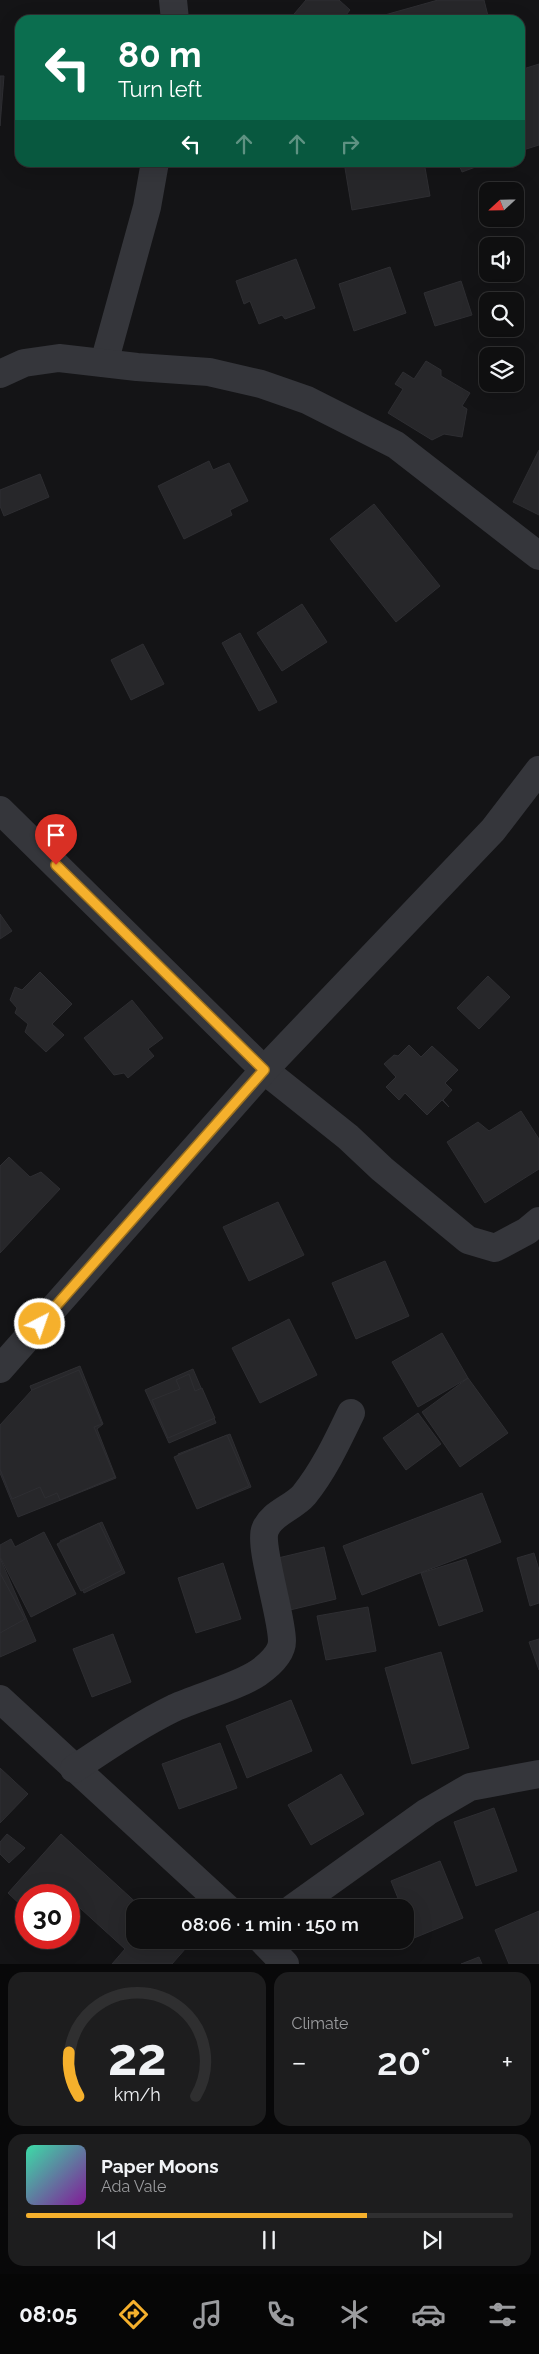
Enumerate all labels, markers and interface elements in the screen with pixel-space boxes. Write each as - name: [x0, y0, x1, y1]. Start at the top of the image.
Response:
- text: 80 m: [118, 34, 202, 75]
- icon: left: [35, 35, 100, 100]
- text: Turn left: [118, 76, 202, 102]
- icon: left: [177, 130, 205, 158]
- icon: ahead: [230, 130, 258, 158]
- icon: ahead: [283, 130, 311, 158]
- icon: right: [336, 130, 364, 158]
- north arrow: [479, 182, 524, 228]
- map controls: [479, 182, 524, 392]
- button: sound: [479, 237, 524, 282]
- button: search: [479, 292, 524, 337]
- button: layers: [479, 347, 524, 392]
- pin: [35, 814, 77, 865]
- icon: arrive: [42, 821, 70, 849]
- position arrow: [13, 1297, 65, 1349]
- speed limit sign: 30: [15, 1884, 80, 1949]
- text: 08:06 · 1 min · 150 m: [181, 1913, 359, 1935]
- text: Climate: [292, 2014, 348, 2033]
- text: 22: [107, 2026, 166, 2087]
- text: 20°: [377, 2039, 431, 2084]
- text: −: [292, 2046, 307, 2079]
- text: +: [501, 2046, 513, 2079]
- text: km/h: [113, 2084, 160, 2105]
- text: Paper Moons: [101, 2155, 219, 2177]
- text: Ada Vale: [101, 2177, 166, 2196]
- icon: previous: [93, 2226, 121, 2254]
- icon: pause: [255, 2226, 283, 2254]
- icon: next: [418, 2226, 446, 2254]
- icon: directions: [116, 2297, 151, 2332]
- icon: music: [190, 2297, 225, 2332]
- icon: phone: [263, 2297, 298, 2332]
- icon: climate: [337, 2297, 372, 2332]
- icon: car: [411, 2297, 446, 2332]
- icon: filters: [485, 2297, 520, 2332]
- text: 08:05: [19, 2301, 77, 2327]

